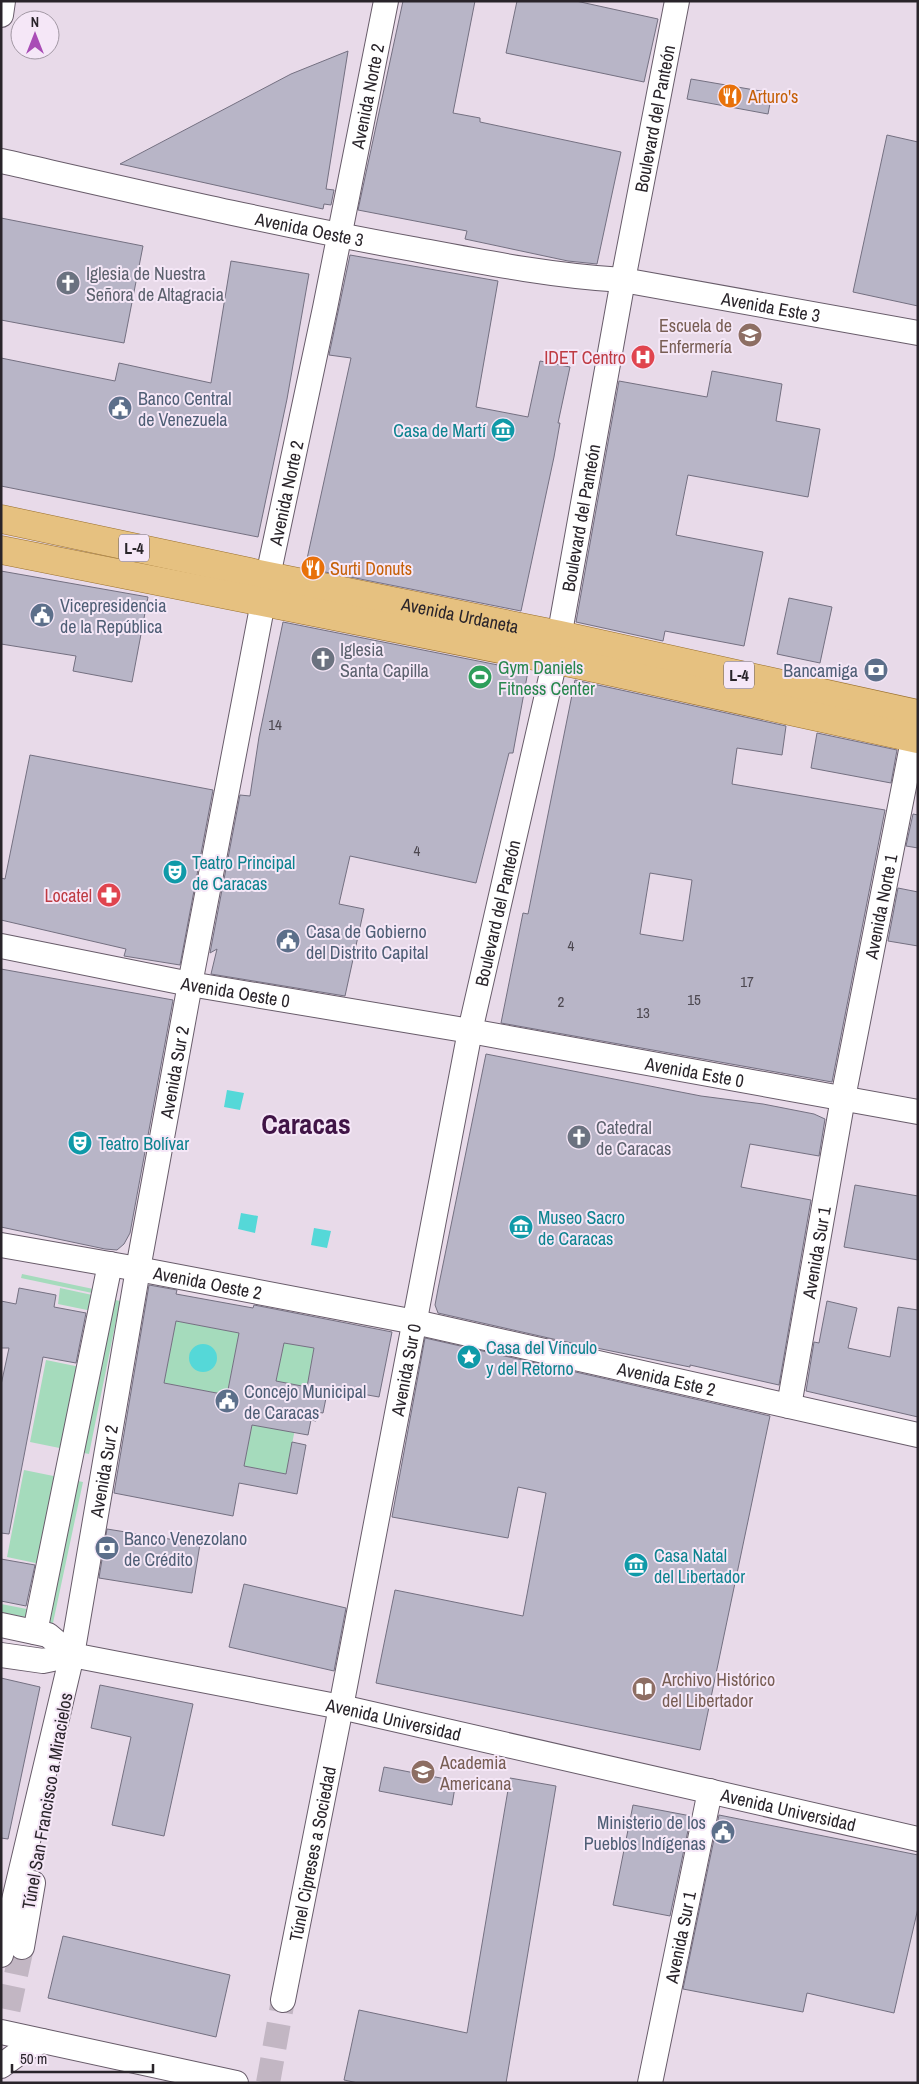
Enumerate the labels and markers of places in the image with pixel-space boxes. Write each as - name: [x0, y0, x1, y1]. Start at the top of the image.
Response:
- restaurant icon: Arturo's: [717, 83, 743, 109]
- place label: Arturo's: [747, 84, 798, 109]
- place label: Iglesia de Nuestra Señora de Altagracia: [86, 261, 224, 307]
- church icon: Iglesia de Nuestra Señora de Altagracia: [55, 270, 81, 296]
- place label: Escuela de Enfermería: [659, 313, 732, 359]
- school or university icon: Escuela de Enfermería: [737, 322, 763, 348]
- hospital icon: IDET Centro: [630, 344, 656, 370]
- place label: IDET Centro: [544, 345, 626, 370]
- place label: Banco Central de Venezuela: [138, 386, 232, 432]
- public building icon: Banco Central de Venezuela: [107, 395, 133, 421]
- museum icon: Casa de Martí: [490, 417, 516, 443]
- place label: Casa de Martí: [393, 418, 487, 443]
- restaurant icon: Surti Donuts: [300, 555, 326, 581]
- place label: Surti Donuts: [330, 556, 412, 581]
- place label: Vicepresidencia de la República: [60, 593, 166, 639]
- public building icon: Vicepresidencia de la República: [29, 602, 55, 628]
- place label: Iglesia Santa Capilla: [340, 637, 429, 683]
- church icon: Iglesia Santa Capilla: [310, 646, 336, 672]
- place label: Gym Daniels Fitness Center: [498, 655, 595, 701]
- bank icon: Bancamiga: [863, 657, 889, 683]
- place label: Bancamiga: [783, 658, 858, 683]
- sports icon: Gym Daniels Fitness Center: [467, 664, 493, 690]
- place label: Teatro Principal de Caracas: [192, 850, 295, 896]
- theatre icon: Teatro Principal de Caracas: [162, 859, 188, 885]
- pharmacy icon: Locatel: [96, 882, 122, 908]
- place label: Locatel: [44, 883, 92, 908]
- place label: Casa de Gobierno del Distrito Capital: [306, 919, 428, 965]
- public building icon: Casa de Gobierno del Distrito Capital: [275, 928, 301, 954]
- place label: Catedral de Caracas: [596, 1115, 671, 1161]
- church icon: Catedral de Caracas: [566, 1124, 592, 1150]
- theatre icon: Teatro Bolívar: [67, 1130, 93, 1156]
- place label: Teatro Bolívar: [98, 1131, 189, 1156]
- place label: Museo Sacro de Caracas: [538, 1205, 625, 1251]
- museum icon: Museo Sacro de Caracas: [508, 1214, 534, 1240]
- place label: Casa del Vínculo y del Retorno: [486, 1335, 597, 1381]
- place icon: Casa del Vínculo y del Retorno: [456, 1344, 482, 1370]
- place label: Concejo Municipal de Caracas: [244, 1379, 366, 1425]
- public building icon: Concejo Municipal de Caracas: [214, 1388, 240, 1414]
- place label: Banco Venezolano de Crédito: [124, 1526, 247, 1572]
- bank icon: Banco Venezolano de Crédito: [94, 1535, 120, 1561]
- place label: Casa Natal del Libertador: [654, 1543, 745, 1589]
- museum icon: Casa Natal del Libertador: [623, 1552, 649, 1578]
- place label: Archivo Histórico del Libertador: [661, 1667, 775, 1713]
- library icon: Archivo Histórico del Libertador: [631, 1676, 657, 1702]
- place label: Academia Americana: [439, 1750, 511, 1796]
- school or university icon: Academia Americana: [410, 1759, 436, 1785]
- place label: Ministerio de los Pueblos Indígenas: [584, 1810, 706, 1856]
- public building icon: Ministerio de los Pueblos Indígenas: [710, 1819, 736, 1845]

